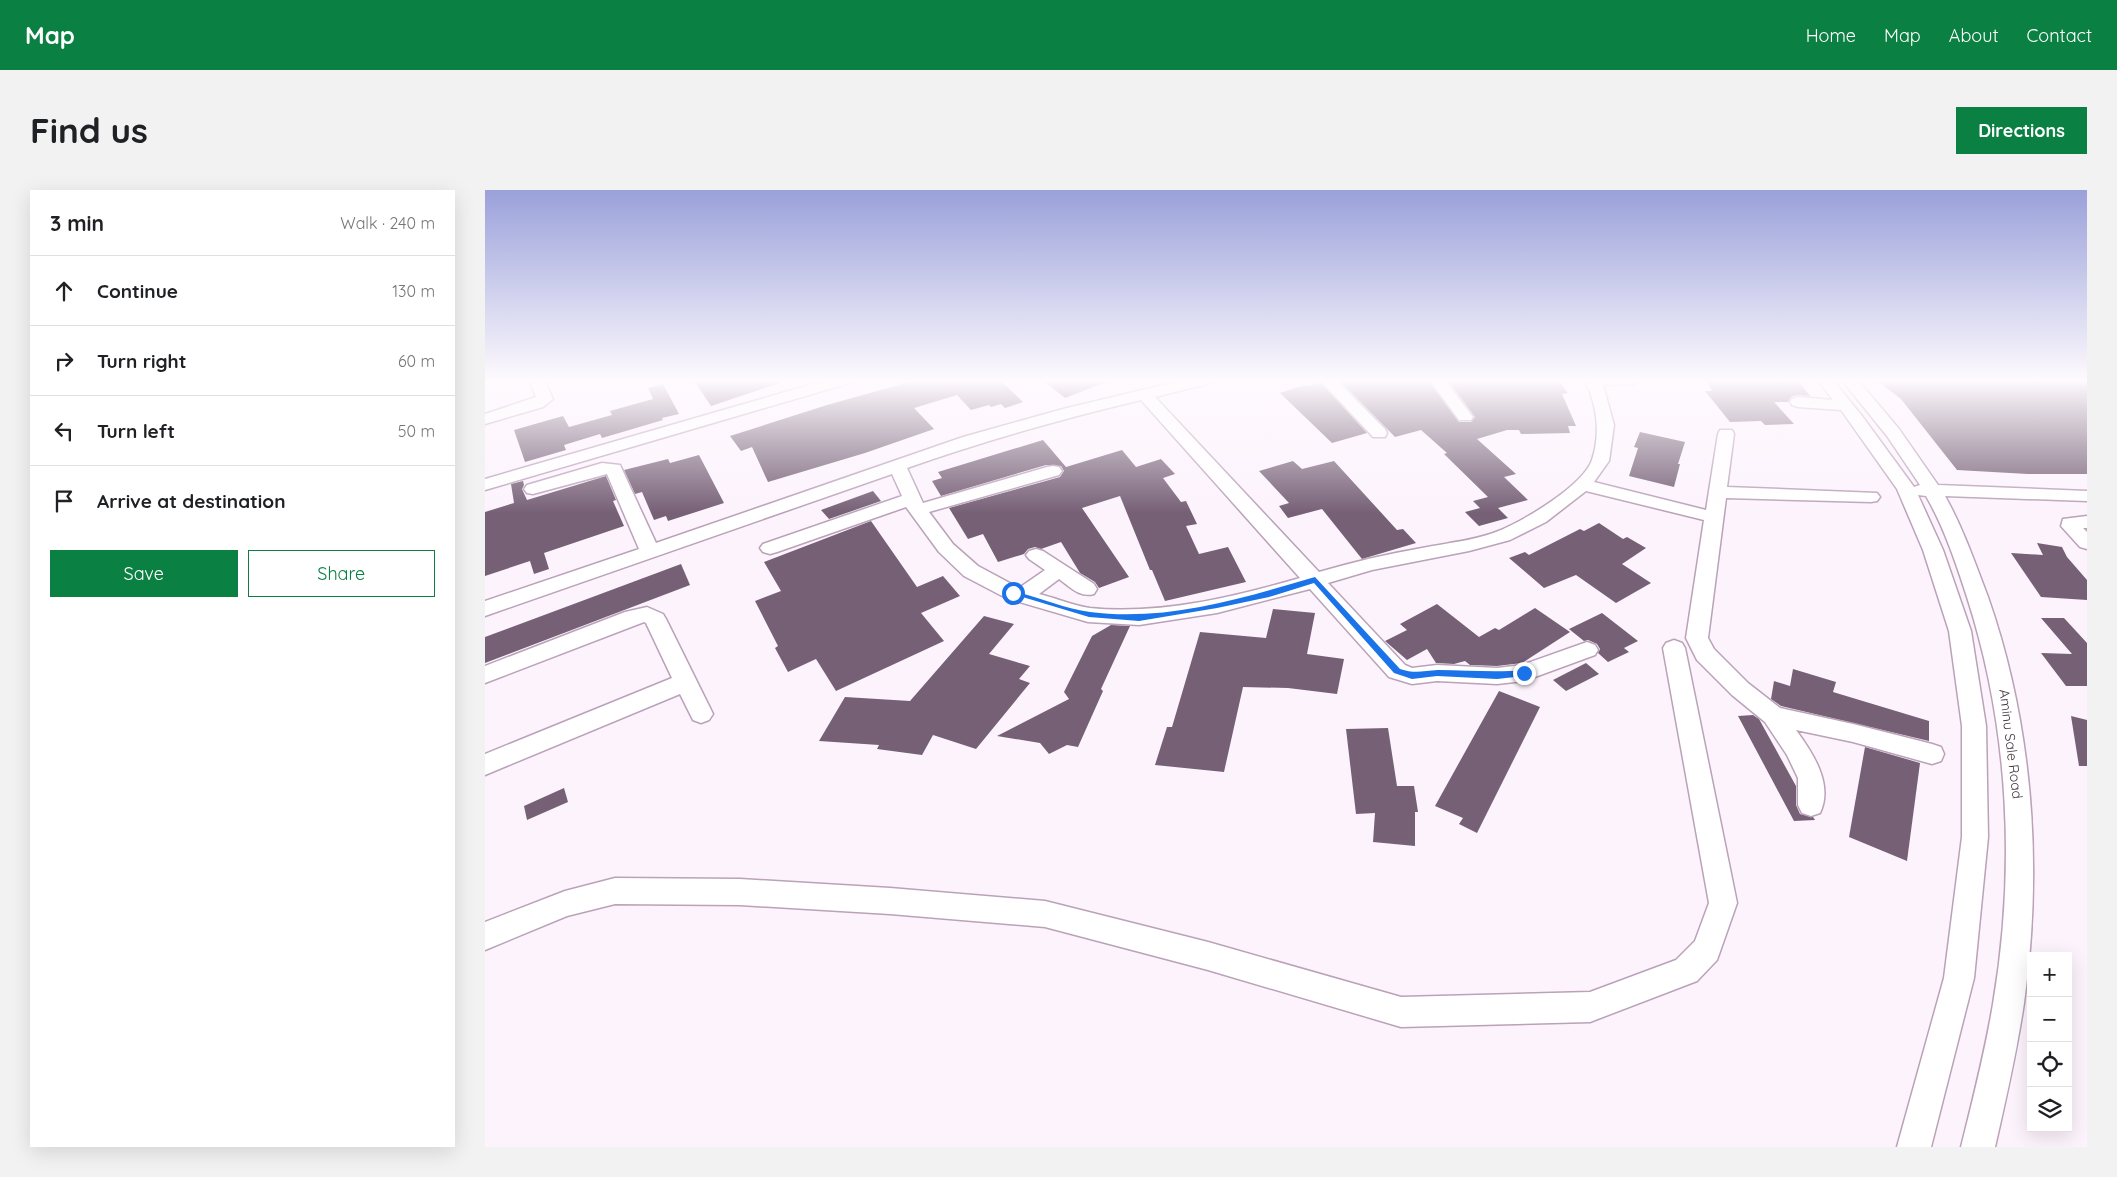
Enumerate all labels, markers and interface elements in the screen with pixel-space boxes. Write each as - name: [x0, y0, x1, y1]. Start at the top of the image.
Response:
- text: Map: [25, 20, 75, 50]
- text: Home: [1806, 24, 1856, 47]
- text: Map: [1884, 24, 1921, 47]
- text: About: [1949, 24, 1999, 47]
- text: Contact: [2027, 24, 2092, 47]
- button: Directions: [1956, 107, 2087, 154]
- text: Find us: [30, 108, 148, 152]
- text: 3 min: [50, 210, 104, 236]
- text: Walk · 240 m: [340, 213, 435, 233]
- icon: ahead: [50, 277, 78, 305]
- text: Continue: [97, 279, 178, 303]
- text: 130 m: [392, 281, 435, 301]
- icon: right: [50, 347, 78, 375]
- text: Turn right: [97, 349, 186, 373]
- text: 60 m: [398, 351, 435, 371]
- icon: left: [50, 417, 78, 445]
- text: Turn left: [97, 419, 175, 443]
- text: 50 m: [398, 421, 435, 441]
- icon: arrive: [50, 487, 78, 515]
- text: Arrive at destination: [97, 489, 286, 513]
- button: Save: [50, 550, 238, 597]
- button: Share: [248, 550, 435, 597]
- route start: [1002, 582, 1025, 605]
- route end: [1513, 662, 1536, 685]
- street label: Aminu Sale Road: [1995, 688, 2027, 800]
- map controls: [2027, 952, 2072, 1132]
- button: +: [2027, 952, 2072, 997]
- button: −: [2027, 997, 2072, 1042]
- button: locate: [2027, 1042, 2072, 1087]
- button: layers: [2027, 1087, 2072, 1132]

